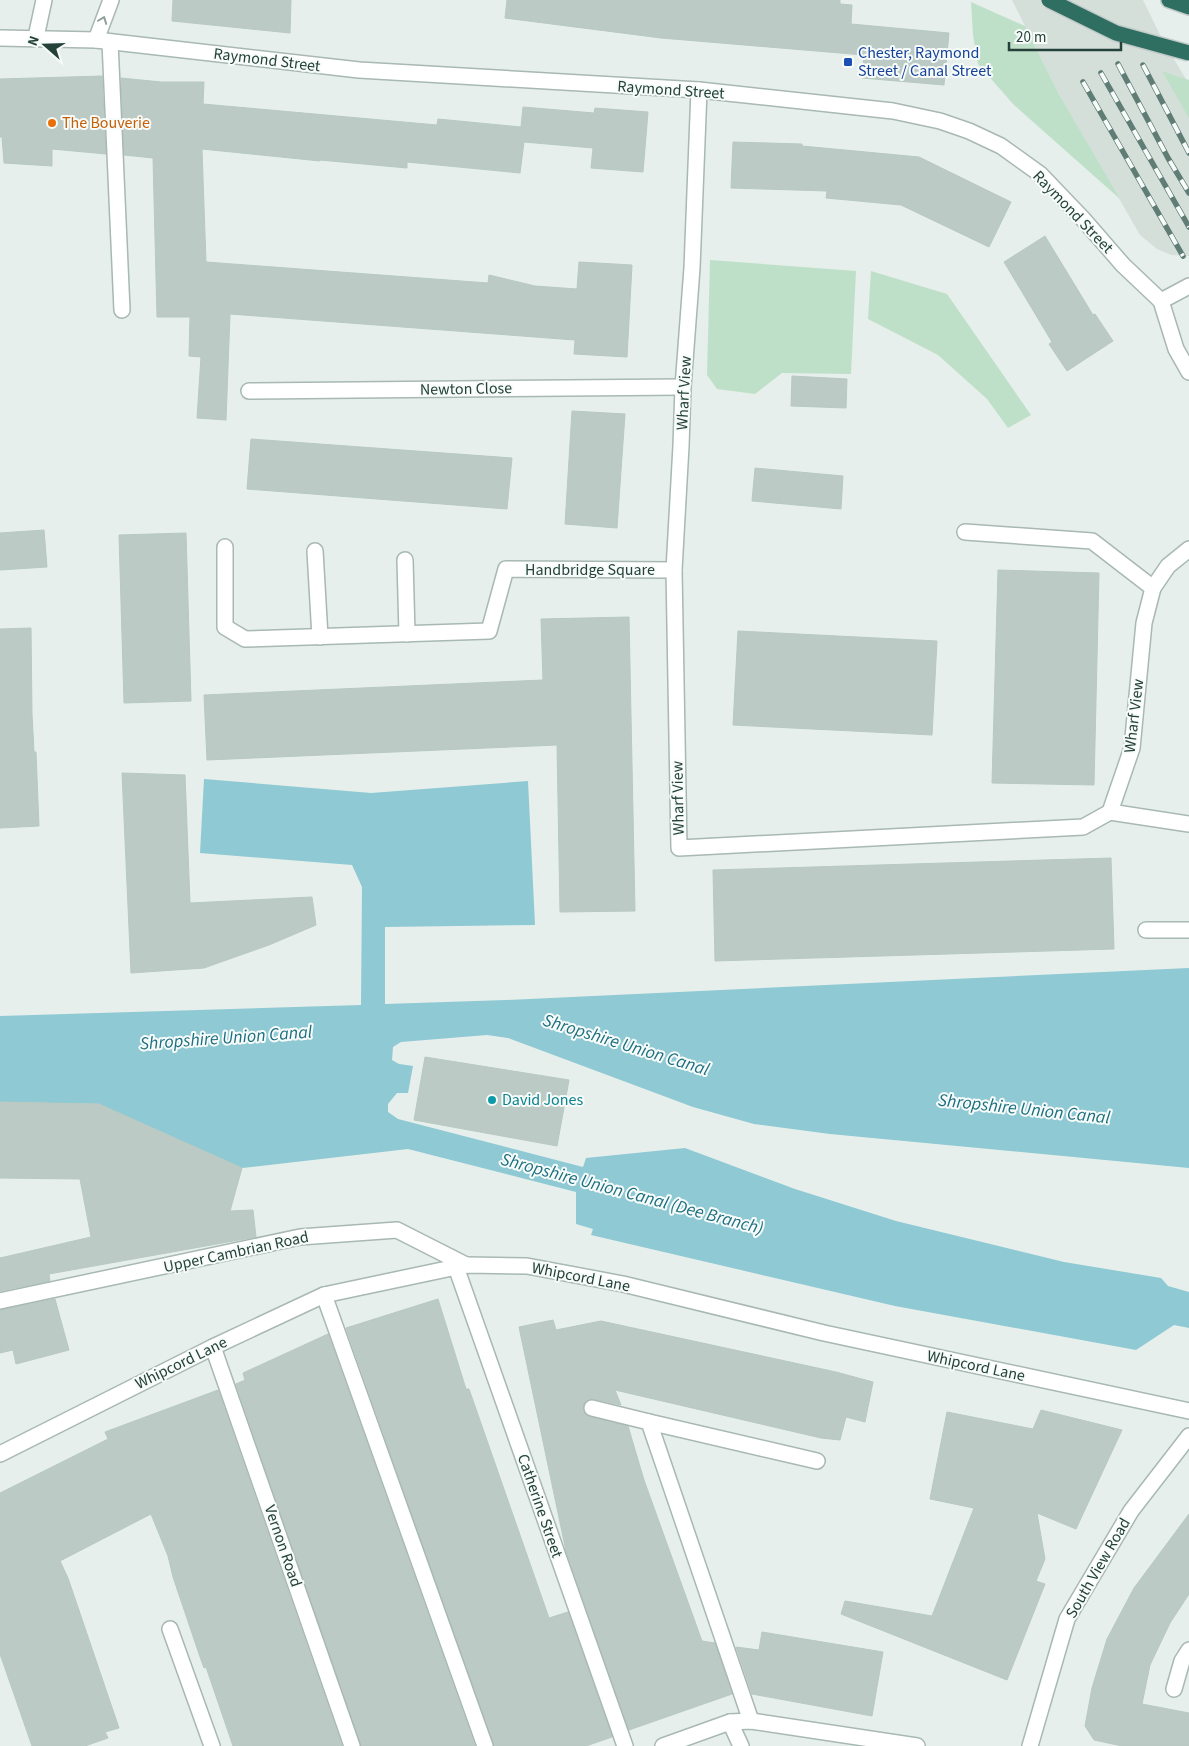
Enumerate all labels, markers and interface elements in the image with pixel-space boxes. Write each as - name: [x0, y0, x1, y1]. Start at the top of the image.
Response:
- one-way arrow: [97, 16, 107, 25]
- north arrow: [20, 20, 70, 70]
- scale bar: [1009, 20, 1122, 52]
- text: 20 m: [1016, 27, 1046, 48]
- text: N: [23, 33, 45, 49]
- place label: Chester, Raymond Street / Canal Street: [858, 42, 992, 82]
- street label: Raymond Street: [212, 43, 322, 78]
- marker: Chester, Raymond Street / Canal Street: [842, 56, 854, 68]
- street label: Raymond Street: [617, 75, 726, 105]
- place label: The Bouverie: [62, 112, 150, 134]
- marker: The Bouverie: [46, 117, 58, 129]
- street label: Raymond Street: [1028, 166, 1119, 259]
- street label: Wharf View: [671, 355, 697, 431]
- street label: Newton Close: [420, 377, 512, 401]
- street label: Handbridge Square: [525, 559, 655, 581]
- street label: Wharf View: [1119, 677, 1150, 754]
- street label: Wharf View: [666, 760, 690, 835]
- water label: Shropshire Union Canal: [540, 1008, 713, 1082]
- water label: Shropshire Union Canal: [139, 1019, 314, 1056]
- water label: Shropshire Union Canal: [937, 1088, 1112, 1131]
- place label: David Jones: [502, 1089, 583, 1111]
- marker: David Jones: [486, 1094, 498, 1106]
- water label: Shropshire Union Canal (Dee Branch): [498, 1147, 766, 1241]
- street label: Upper Cambrian Road: [161, 1226, 311, 1278]
- street label: Whipcord Lane: [530, 1257, 632, 1297]
- street label: Whipcord Lane: [131, 1331, 231, 1395]
- street label: Whipcord Lane: [925, 1345, 1027, 1387]
- street label: Catherine Street: [512, 1451, 568, 1561]
- street label: Vernon Road: [259, 1502, 307, 1590]
- street label: South View Road: [1060, 1514, 1136, 1622]

